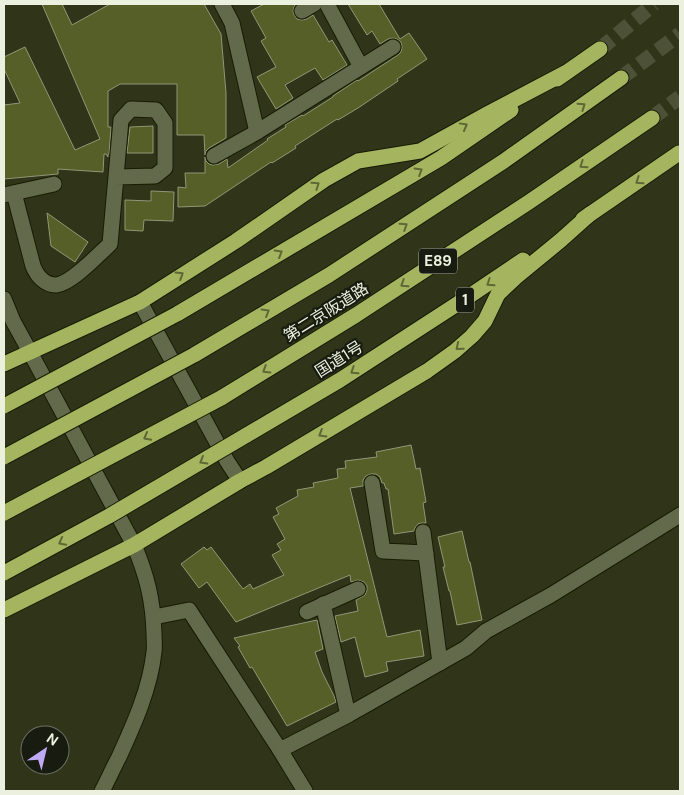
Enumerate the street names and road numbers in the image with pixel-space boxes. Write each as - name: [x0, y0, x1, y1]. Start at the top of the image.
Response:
- road number: E89: [419, 248, 457, 274]
- street label: 第二京阪道路: [280, 278, 372, 346]
- road number: 1: [456, 288, 474, 312]
- street label: 国道1号: [311, 336, 367, 382]

